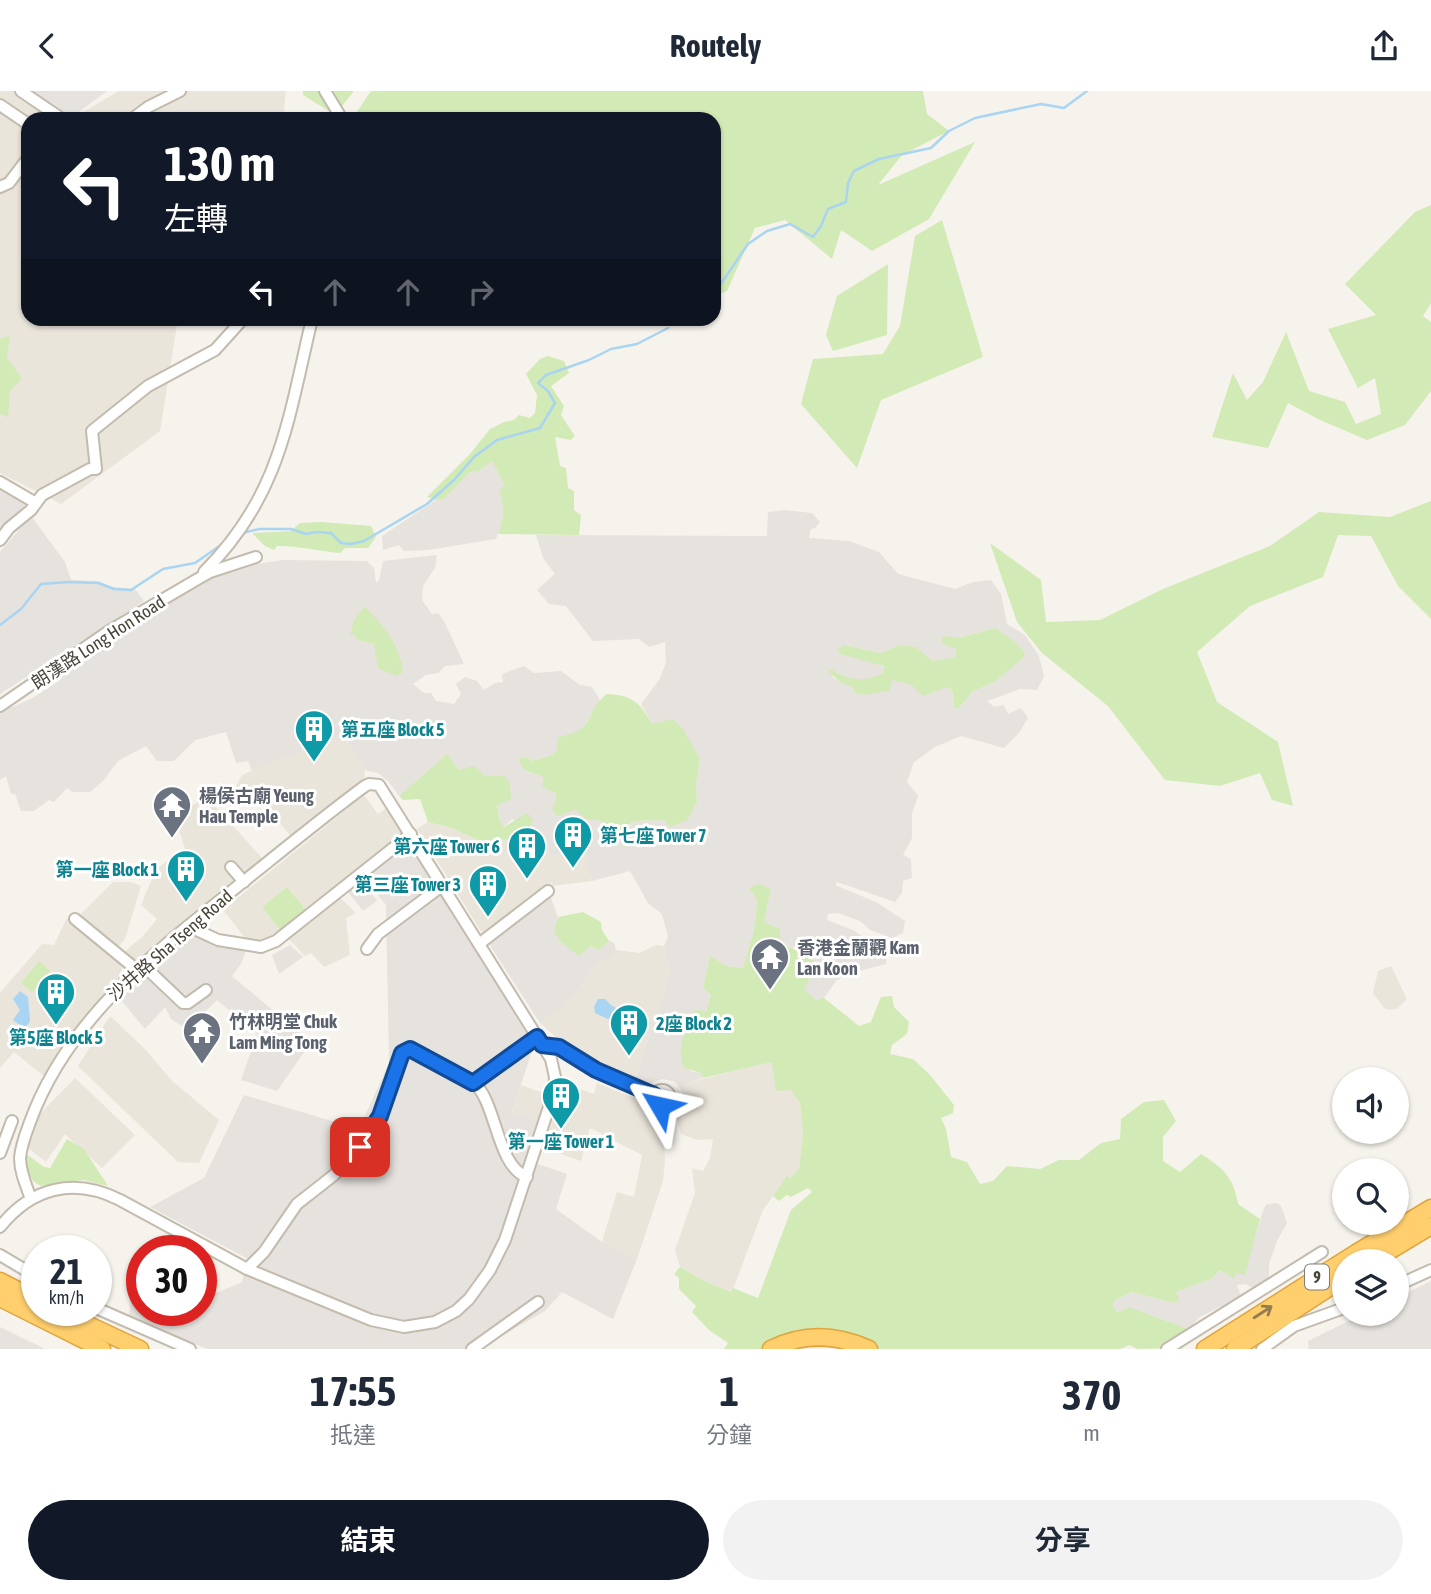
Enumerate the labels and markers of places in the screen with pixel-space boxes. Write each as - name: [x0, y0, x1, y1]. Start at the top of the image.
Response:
- building icon: 第五座 Block 5: [293, 708, 335, 763]
- place label: 第五座 Block 5: [341, 719, 445, 740]
- temple icon: 楊侯古廟 Yeung Hau Temple: [151, 784, 193, 839]
- place label: 楊侯古廟 Yeung Hau Temple: [199, 785, 314, 827]
- building icon: 第七座 Tower 7: [552, 814, 594, 869]
- building icon: 第六座 Tower 6: [506, 825, 548, 880]
- place label: 第七座 Tower 7: [600, 825, 707, 846]
- place label: 第六座 Tower 6: [393, 836, 500, 857]
- building icon: 第一座 Block 1: [165, 848, 207, 903]
- place label: 第一座 Block 1: [55, 859, 159, 880]
- building icon: 第三座 Tower 3: [467, 863, 509, 918]
- place label: 第三座 Tower 3: [354, 874, 461, 895]
- temple icon: 香港金蘭觀 Kam Lan Koon: [749, 936, 791, 991]
- place label: 香港金蘭觀 Kam Lan Koon: [797, 937, 919, 979]
- building icon: 第5座 Block 5: [35, 971, 77, 1026]
- building icon: 2座 Block 2: [608, 1002, 650, 1057]
- temple icon: 竹林明堂 Chuk Lam Ming Tong: [181, 1010, 223, 1065]
- place label: 竹林明堂 Chuk Lam Ming Tong: [229, 1011, 338, 1053]
- place label: 2座 Block 2: [656, 1013, 732, 1034]
- place label: 第5座 Block 5: [9, 1027, 103, 1048]
- building icon: 第一座 Tower 1: [540, 1075, 582, 1130]
- pin: [330, 1117, 390, 1177]
- place label: 第一座 Tower 1: [508, 1131, 614, 1152]

